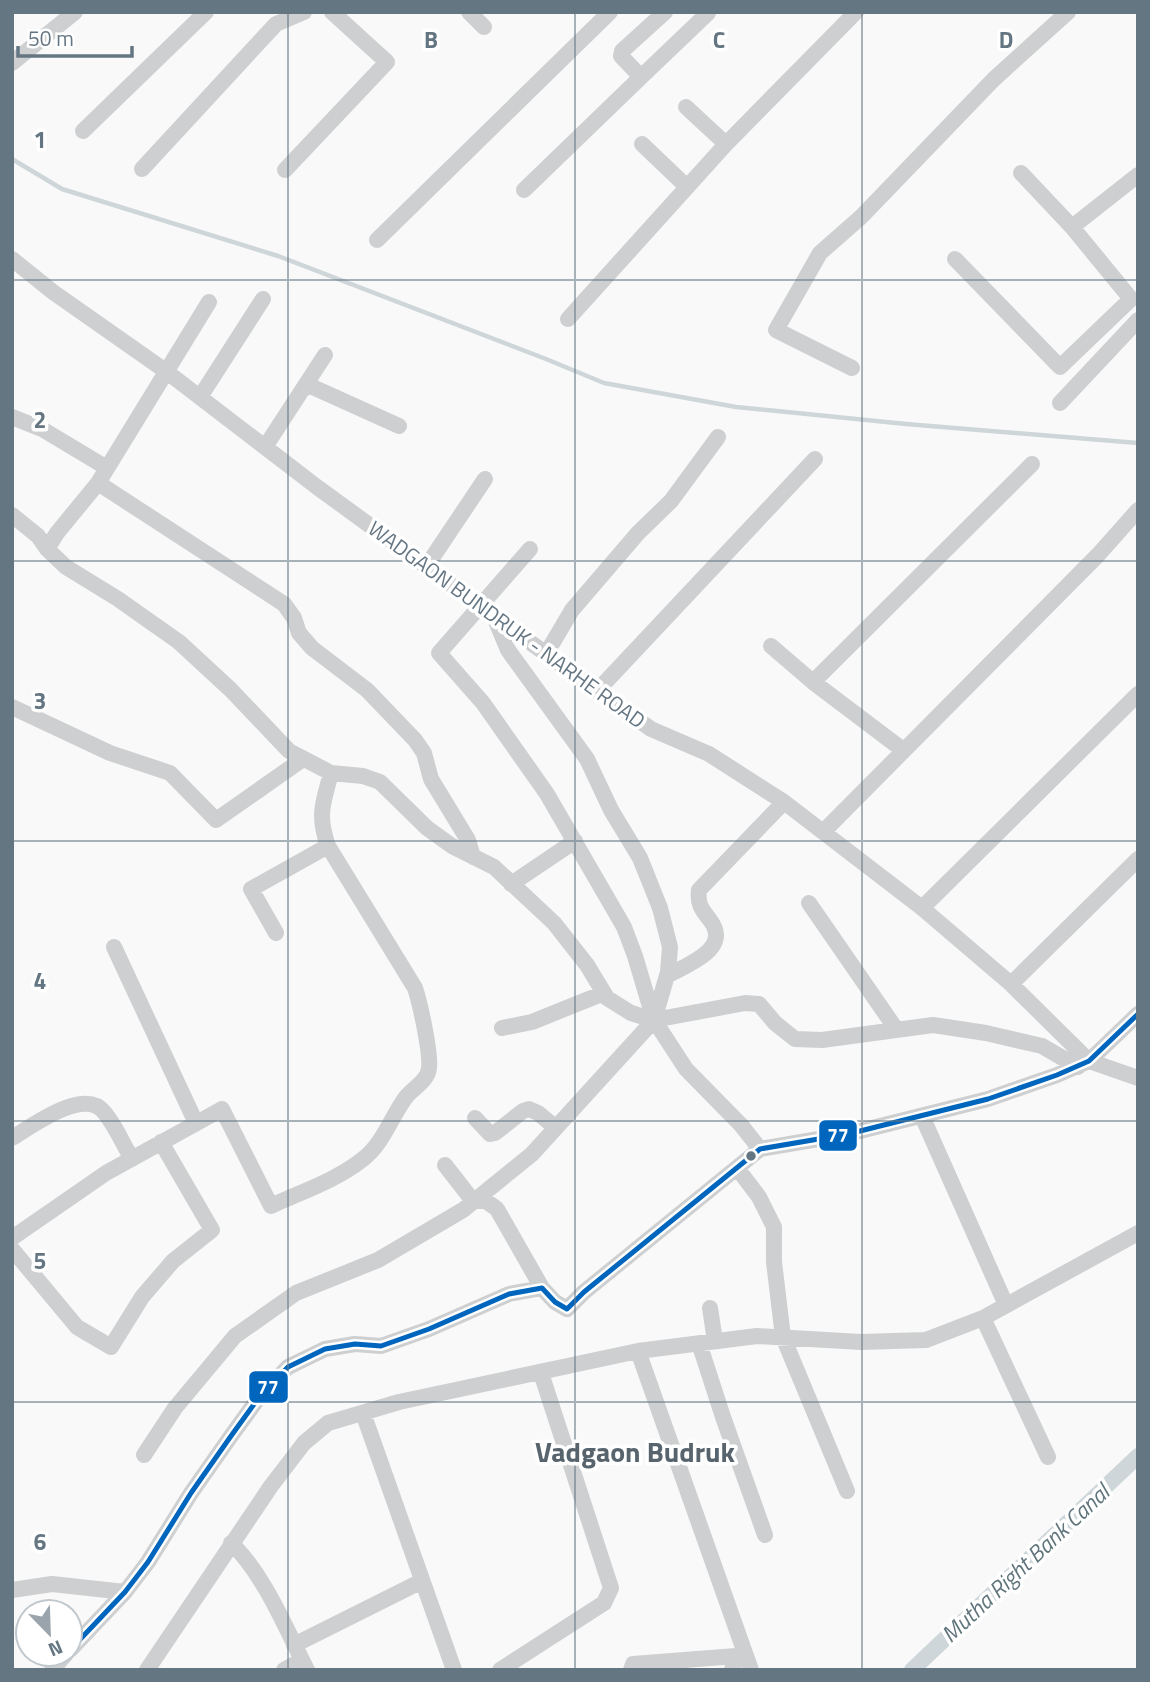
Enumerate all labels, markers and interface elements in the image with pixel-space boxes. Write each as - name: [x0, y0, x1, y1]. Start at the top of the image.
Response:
- scale bar: [18, 14, 131, 58]
- text: 50 m: [28, 22, 74, 54]
- text: B: [424, 22, 438, 57]
- text: C: [713, 22, 725, 57]
- text: D: [999, 22, 1013, 57]
- text: 1: [34, 122, 46, 157]
- text: 2: [34, 402, 46, 437]
- street label: WADGAON BUNDRUK - NARHE ROAD: [362, 512, 652, 736]
- text: 3: [34, 683, 46, 718]
- text: 4: [34, 963, 46, 998]
- line badge: 77: [818, 1119, 858, 1152]
- text: 77: [827, 1120, 849, 1149]
- unlabelled marker: [744, 1149, 758, 1163]
- text: 5: [34, 1243, 46, 1278]
- line badge: 77: [248, 1370, 289, 1404]
- text: 77: [257, 1372, 279, 1401]
- district label: Vadgaon Budruk: [535, 1430, 736, 1473]
- water label: Mutha Right Bank Canal: [933, 1473, 1119, 1651]
- text: 6: [34, 1524, 47, 1559]
- north arrow: [14, 1598, 84, 1668]
- text: N: [44, 1633, 68, 1665]

